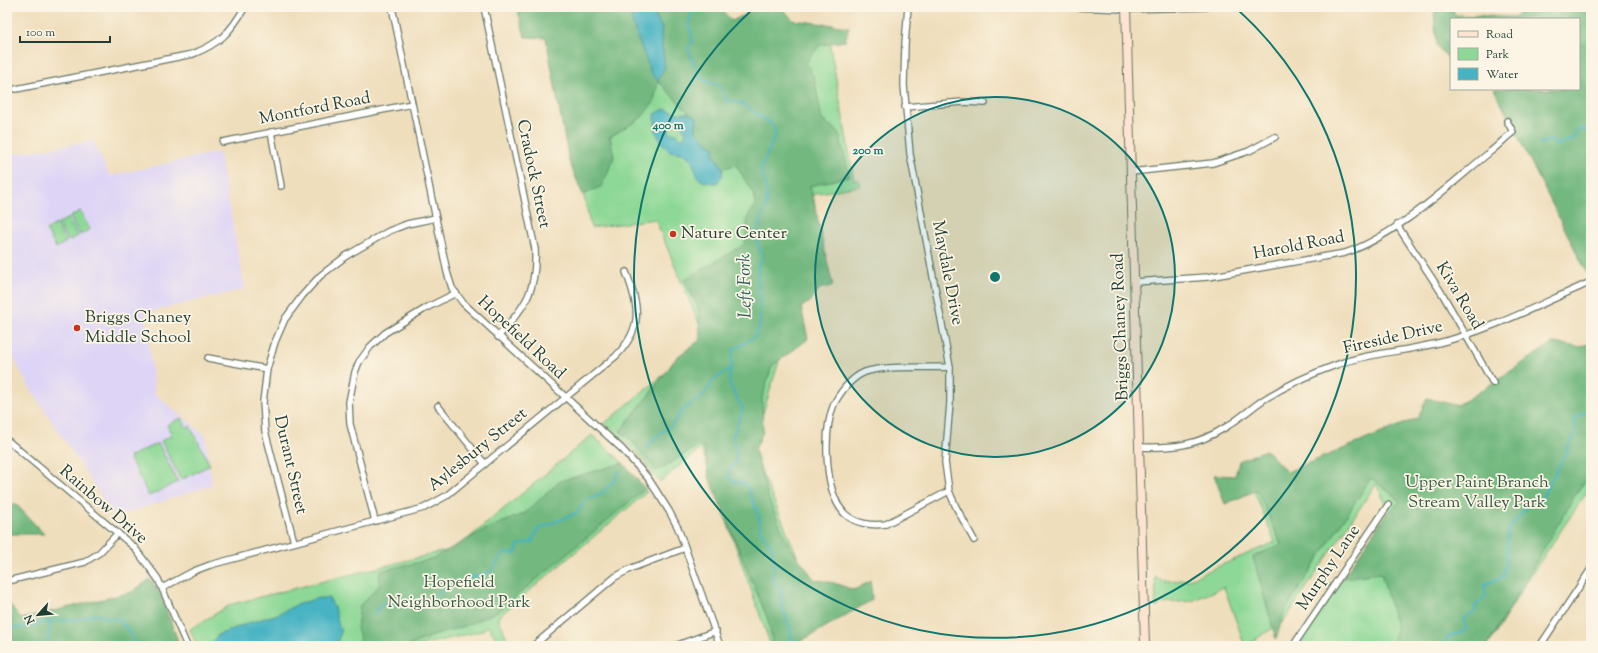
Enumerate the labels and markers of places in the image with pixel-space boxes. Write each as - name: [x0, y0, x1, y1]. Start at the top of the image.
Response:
- place label: Nature Center: [681, 222, 787, 246]
- marker: Nature Center: [668, 229, 678, 239]
- centre of rings: [988, 270, 1002, 284]
- place label: Briggs Chaney Middle School: [85, 306, 192, 350]
- marker: Briggs Chaney Middle School: [72, 323, 82, 333]

